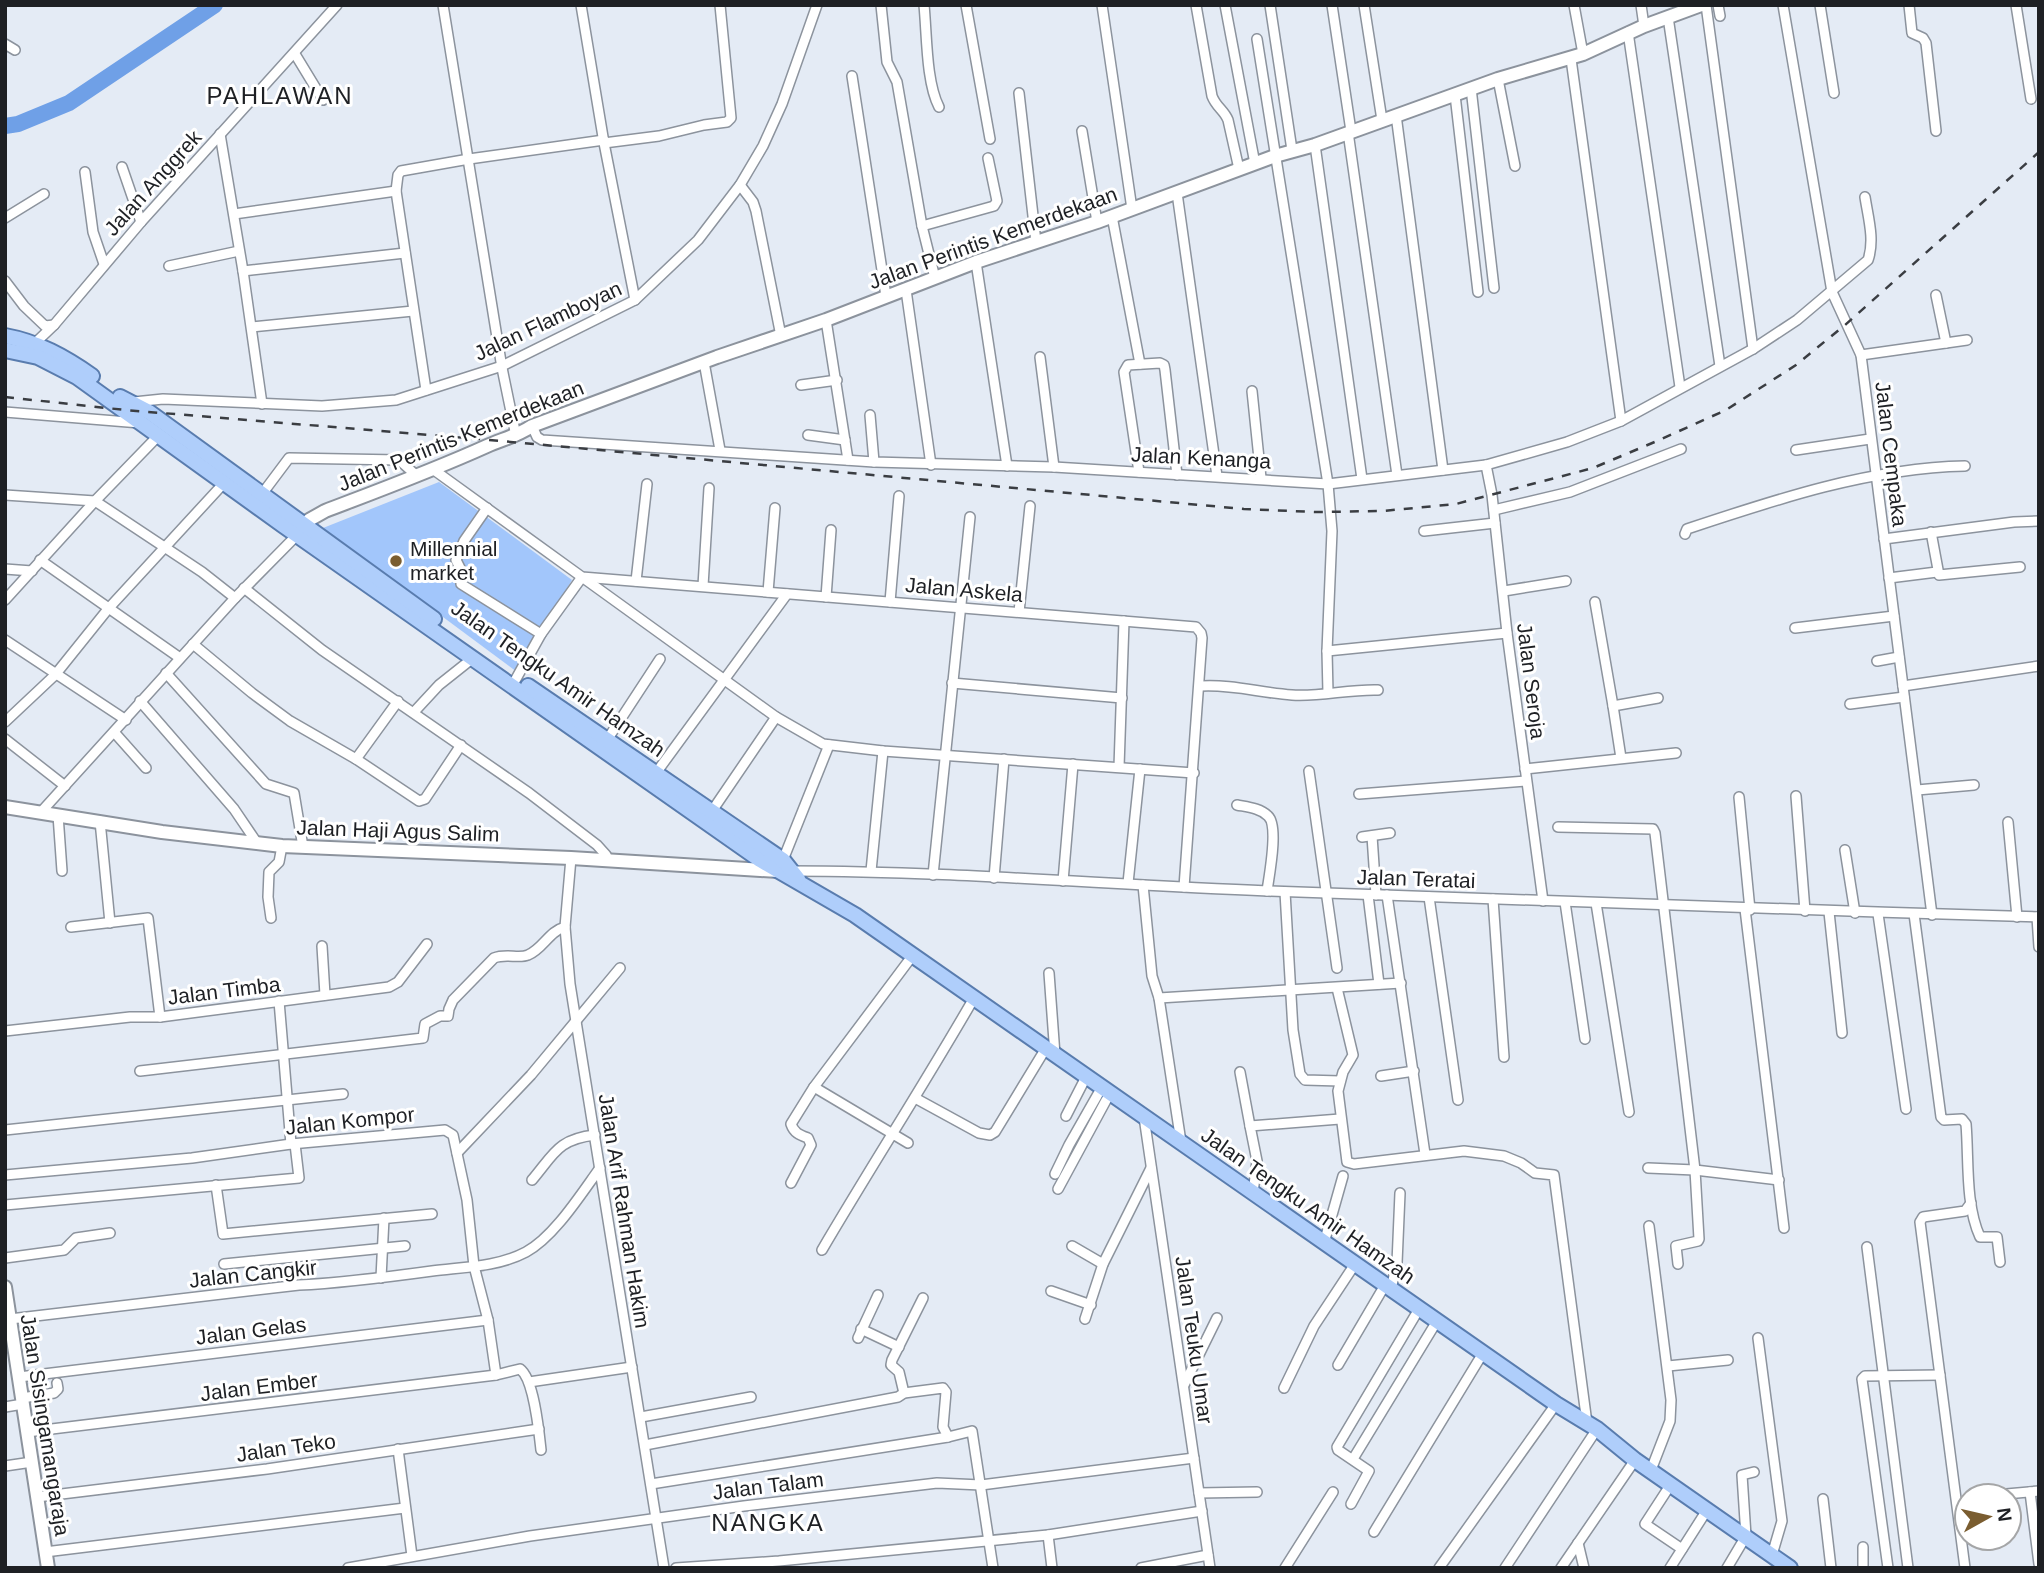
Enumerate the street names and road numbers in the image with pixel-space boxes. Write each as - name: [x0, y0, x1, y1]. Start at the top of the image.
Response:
- street label: Jalan Anggrek: [100, 125, 206, 240]
- street label: Jalan Perintis Kemerdekaan: [865, 182, 1120, 293]
- street label: Jalan Flamboyan: [470, 276, 625, 365]
- street label: Jalan Perintis Kemerdekaan: [335, 376, 587, 495]
- street label: Jalan Cempaka: [1871, 380, 1912, 528]
- street label: Jalan Kenanga: [1130, 442, 1272, 473]
- street label: Jalan Askela: [904, 573, 1024, 606]
- street label: Jalan Tengku Amir Hamzah: [447, 596, 669, 761]
- street label: Jalan Seroja: [1513, 622, 1550, 741]
- street label: Jalan Haji Agus Salim: [296, 815, 500, 846]
- street label: Jalan Teratai: [1356, 865, 1476, 892]
- street label: Jalan Timba: [166, 972, 282, 1009]
- street label: Jalan Arif Rahman Hakim: [595, 1092, 654, 1330]
- street label: Jalan Kompor: [284, 1102, 416, 1139]
- street label: Jalan Tengku Amir Hamzah: [1197, 1123, 1419, 1288]
- street label: Jalan Cangkir: [188, 1255, 318, 1292]
- street label: Jalan Teuku Umar: [1171, 1255, 1218, 1425]
- street label: Jalan Sisingamangaraja: [17, 1312, 74, 1538]
- street label: Jalan Gelas: [194, 1312, 307, 1349]
- street label: Jalan Ember: [199, 1368, 319, 1405]
- street label: Jalan Teko: [235, 1429, 337, 1466]
- street label: Jalan Talam: [711, 1467, 825, 1504]

